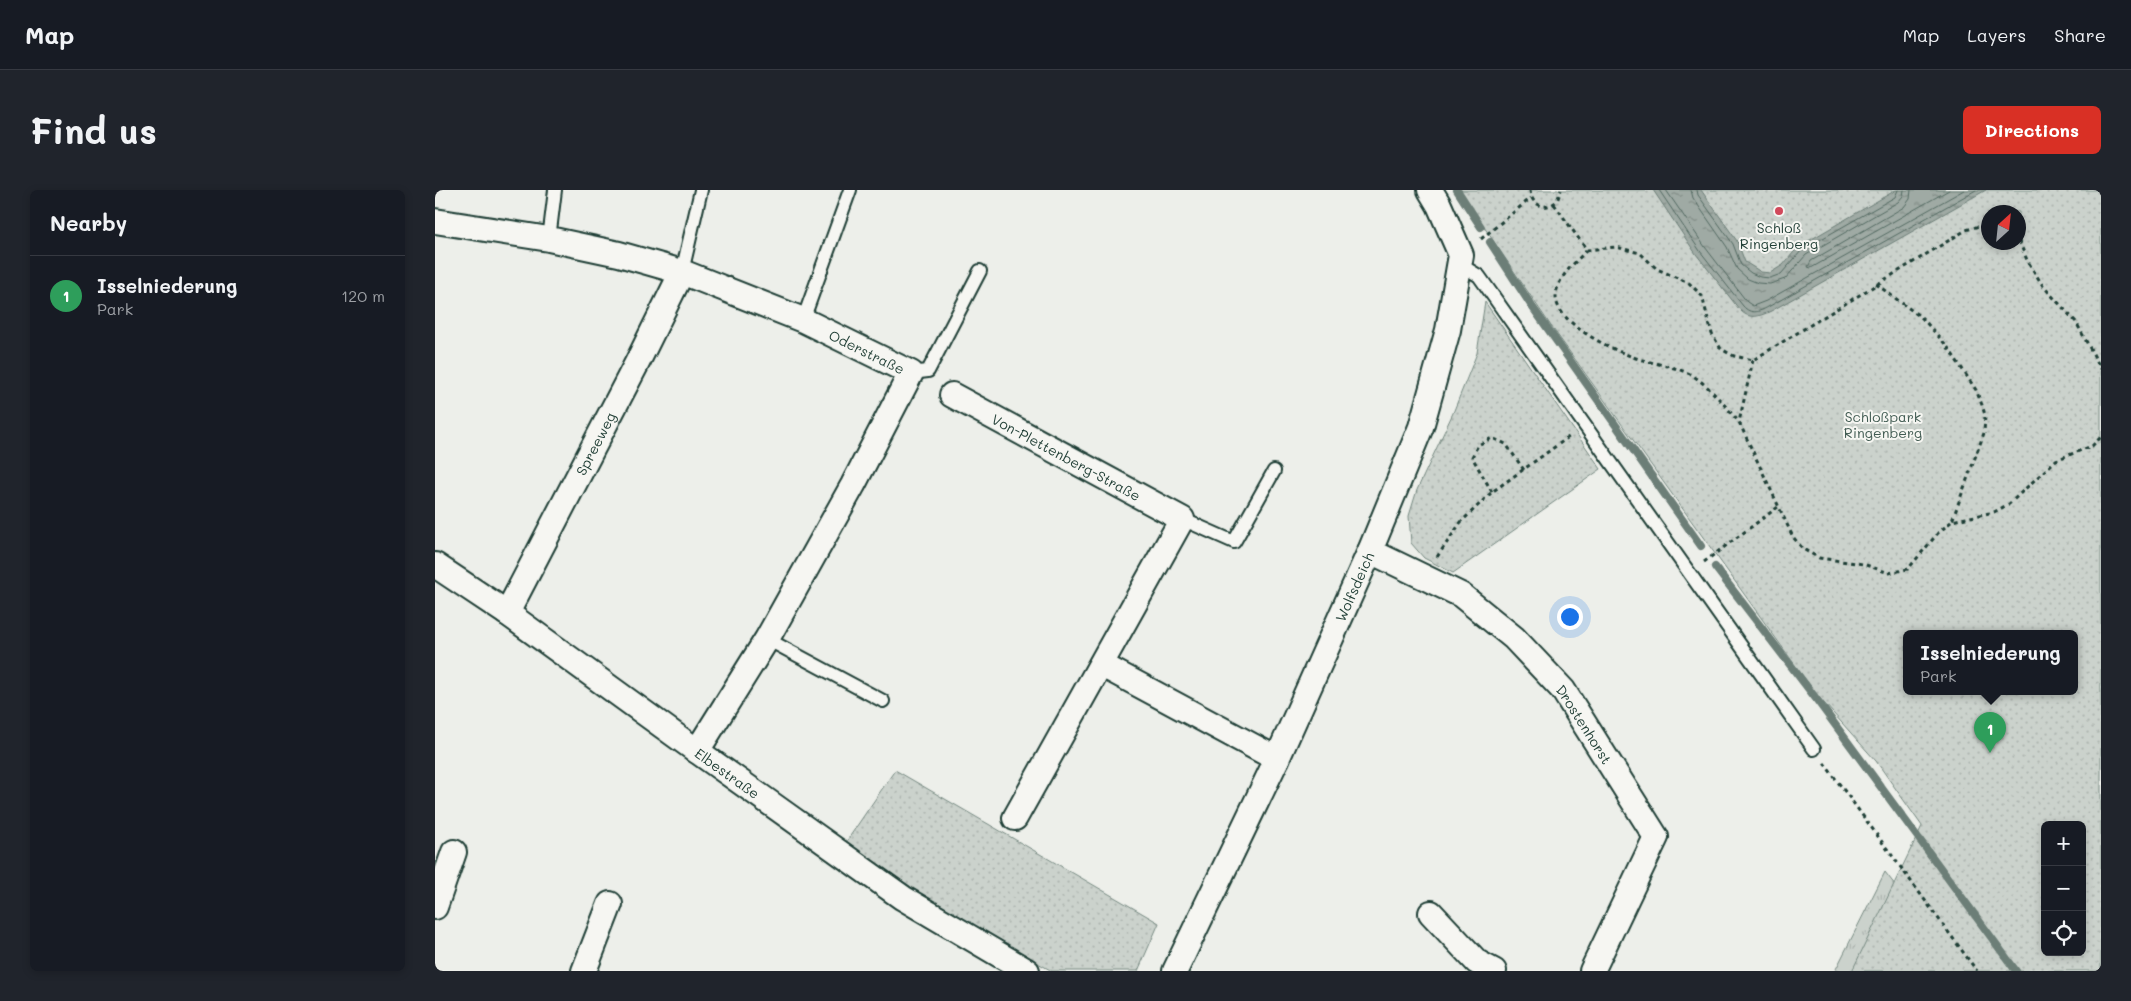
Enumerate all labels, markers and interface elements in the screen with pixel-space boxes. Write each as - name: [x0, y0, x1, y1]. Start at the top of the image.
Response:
- text: Map: [25, 19, 74, 50]
- text: Map: [1903, 23, 1939, 47]
- text: Layers: [1967, 23, 2026, 47]
- text: Share: [2054, 23, 2106, 47]
- button: Directions: [1963, 106, 2101, 154]
- text: Find us: [30, 107, 157, 153]
- marker: Schloß Ringenberg: [1773, 205, 1785, 217]
- north arrow: [1981, 205, 2026, 250]
- text: Nearby: [50, 209, 127, 236]
- place label: Schloß Ringenberg: [1740, 218, 1818, 253]
- text: Isselniederung: [97, 273, 237, 298]
- text: 1: [62, 285, 70, 306]
- text: 120 m: [341, 285, 385, 306]
- text: Park: [97, 298, 133, 319]
- street label: Oderstraße: [826, 325, 908, 378]
- park label: Schloßpark Ringenberg: [1844, 407, 1922, 442]
- street label: Spreeweg: [571, 409, 619, 478]
- street label: Von-Plettenberg-Straße: [989, 409, 1144, 505]
- street label: Wolfsdeich: [1330, 549, 1378, 625]
- your location: [1557, 604, 1583, 630]
- popup: [1903, 630, 2078, 695]
- text: Isselniederung: [1920, 640, 2061, 665]
- text: Park: [1920, 665, 1957, 686]
- street label: Drostenhorst: [1553, 680, 1617, 767]
- pin: 1: [1974, 712, 2006, 753]
- street label: Elbestraße: [691, 743, 764, 803]
- map controls: [2041, 821, 2086, 956]
- button: +: [2041, 821, 2086, 866]
- button: −: [2041, 866, 2086, 911]
- button: locate: [2041, 911, 2086, 956]

